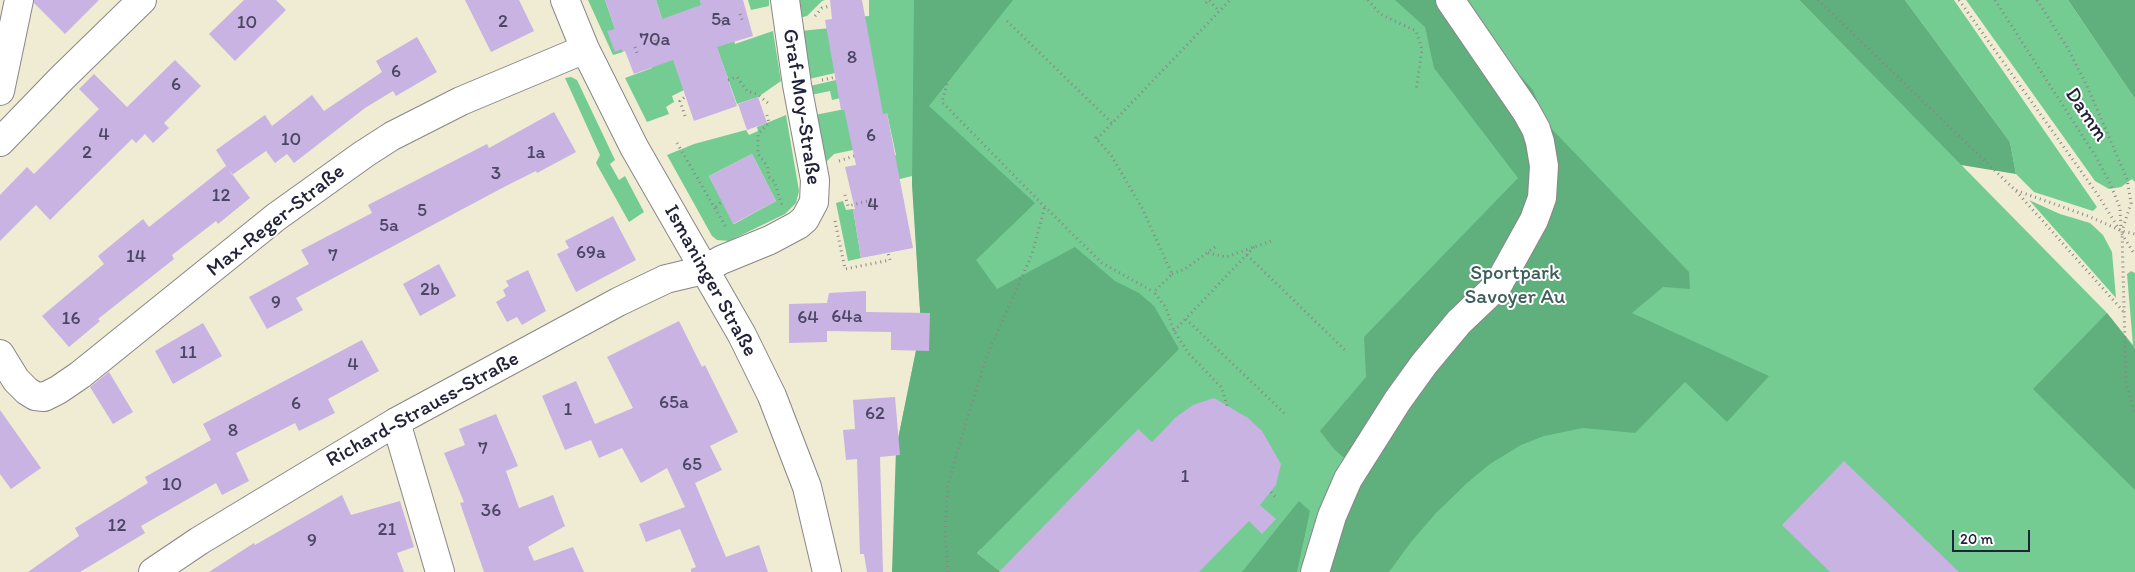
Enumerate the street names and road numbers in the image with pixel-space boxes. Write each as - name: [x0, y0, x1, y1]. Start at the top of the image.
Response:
- street label: Graf-Moy-Straße: [776, 27, 826, 187]
- street label: Damm: [2059, 83, 2113, 147]
- street label: Max-Reger-Straße: [202, 159, 350, 283]
- street label: Ismaninger Straße: [658, 201, 762, 361]
- street label: Richard-Strauss-Straße: [322, 346, 524, 474]

